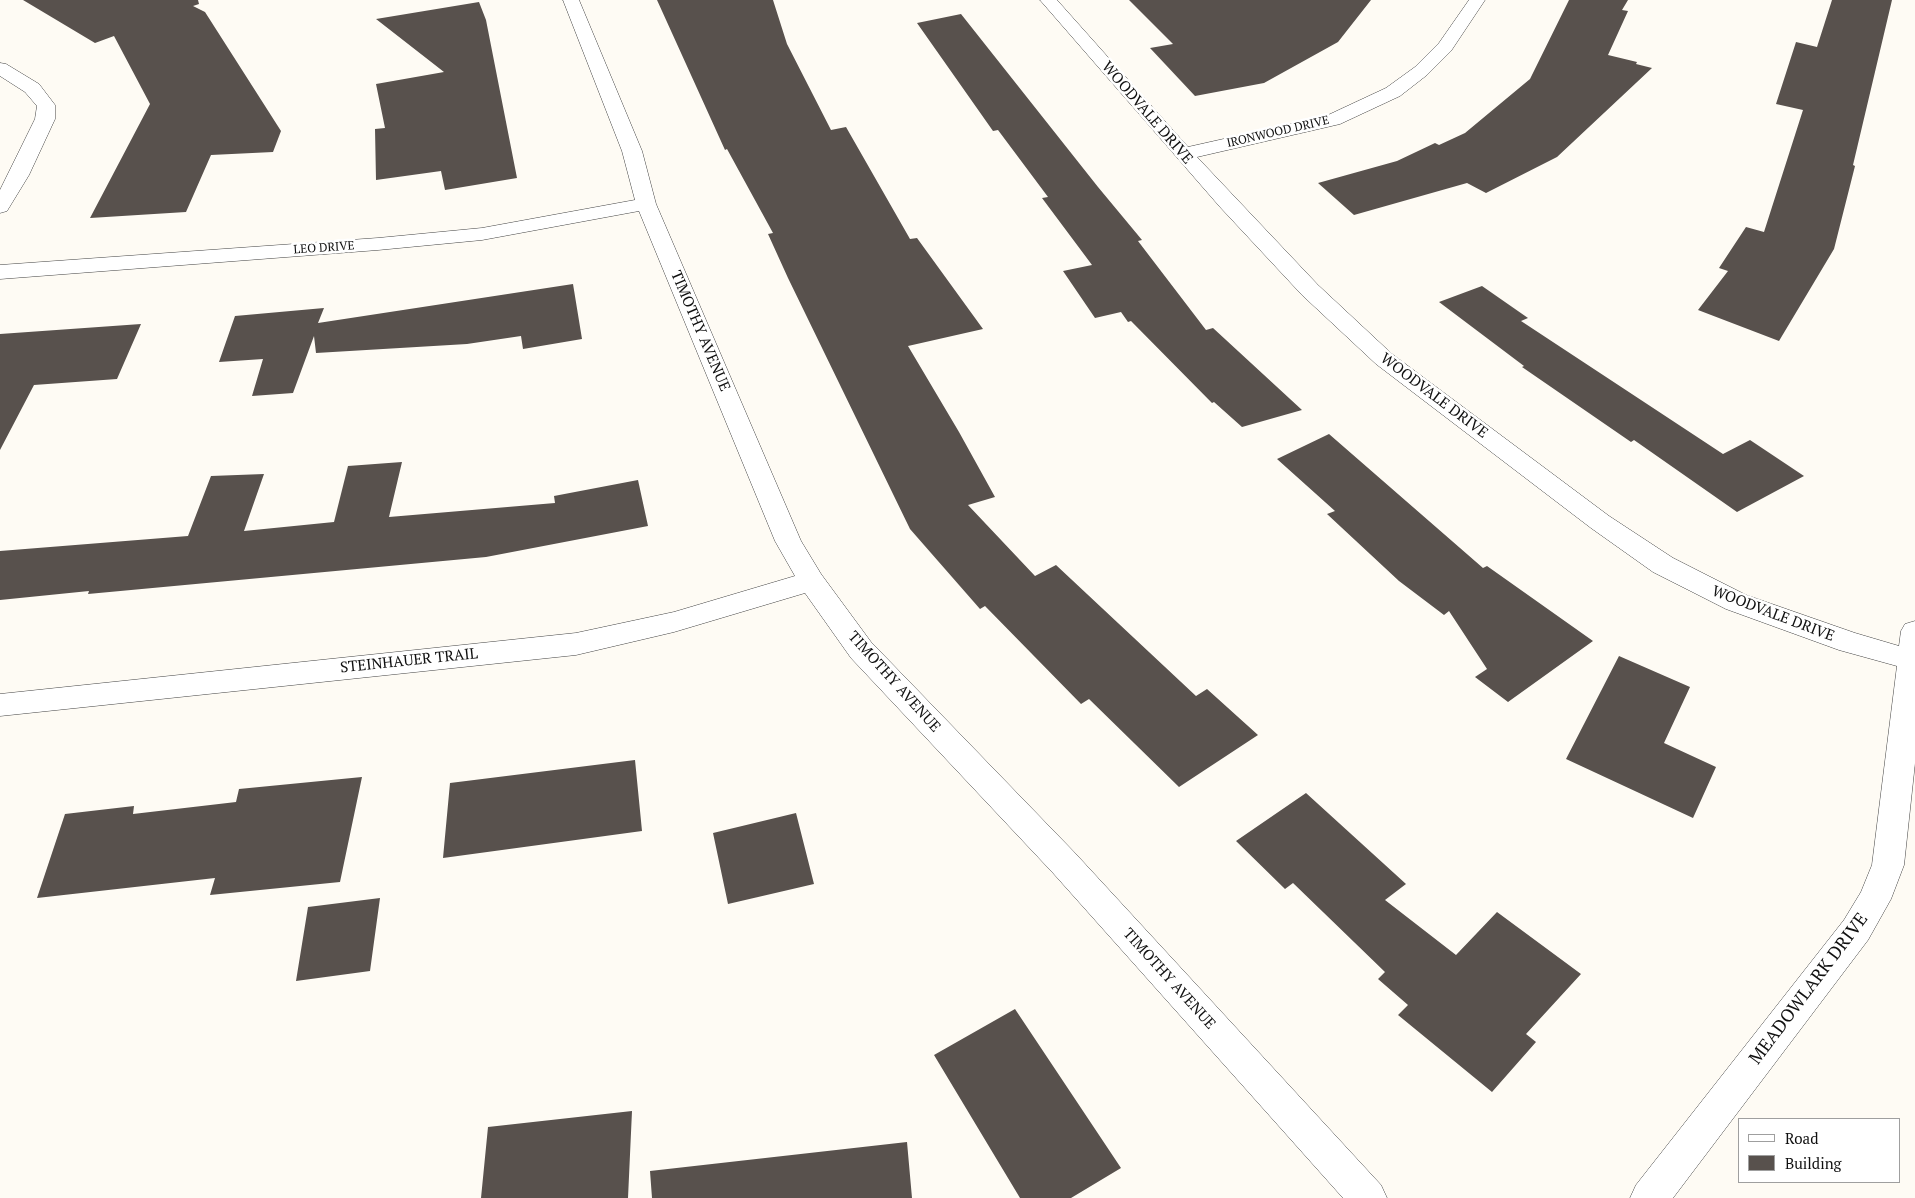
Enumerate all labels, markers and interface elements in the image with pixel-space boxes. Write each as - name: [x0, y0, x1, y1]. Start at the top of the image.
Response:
- street label: WOODVALE DRIVE: [1098, 58, 1196, 168]
- street label: IRONWOOD DRIVE: [1225, 113, 1331, 151]
- street label: LEO DRIVE: [293, 239, 355, 257]
- street label: TIMOTHY AVENUE: [666, 268, 734, 394]
- street label: WOODVALE DRIVE: [1377, 350, 1491, 442]
- street label: WOODVALE DRIVE: [1709, 582, 1837, 646]
- street label: TIMOTHY AVENUE: [844, 628, 944, 736]
- street label: STEINHAUER TRAIL: [339, 645, 479, 677]
- street label: MEADOWLARK DRIVE: [1745, 909, 1873, 1069]
- street label: TIMOTHY AVENUE: [1119, 925, 1219, 1033]
- legend: [1738, 1118, 1900, 1183]
- text: Road: [1785, 1128, 1818, 1148]
- text: Building: [1785, 1153, 1842, 1173]

